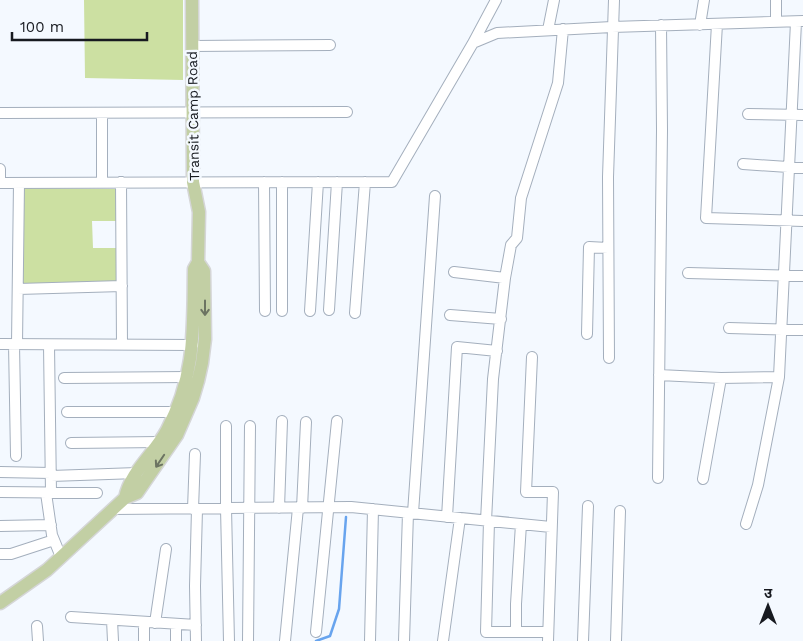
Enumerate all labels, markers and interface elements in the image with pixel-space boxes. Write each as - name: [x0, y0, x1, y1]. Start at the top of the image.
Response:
- scale bar: [12, 10, 148, 42]
- text: 100 m: [20, 18, 64, 36]
- street label: Transit Camp Road: [184, 51, 202, 181]
- one-way arrow: [200, 300, 210, 316]
- one-way arrow: [155, 454, 165, 468]
- north arrow: [743, 581, 793, 631]
- text: उ: [764, 585, 773, 601]

